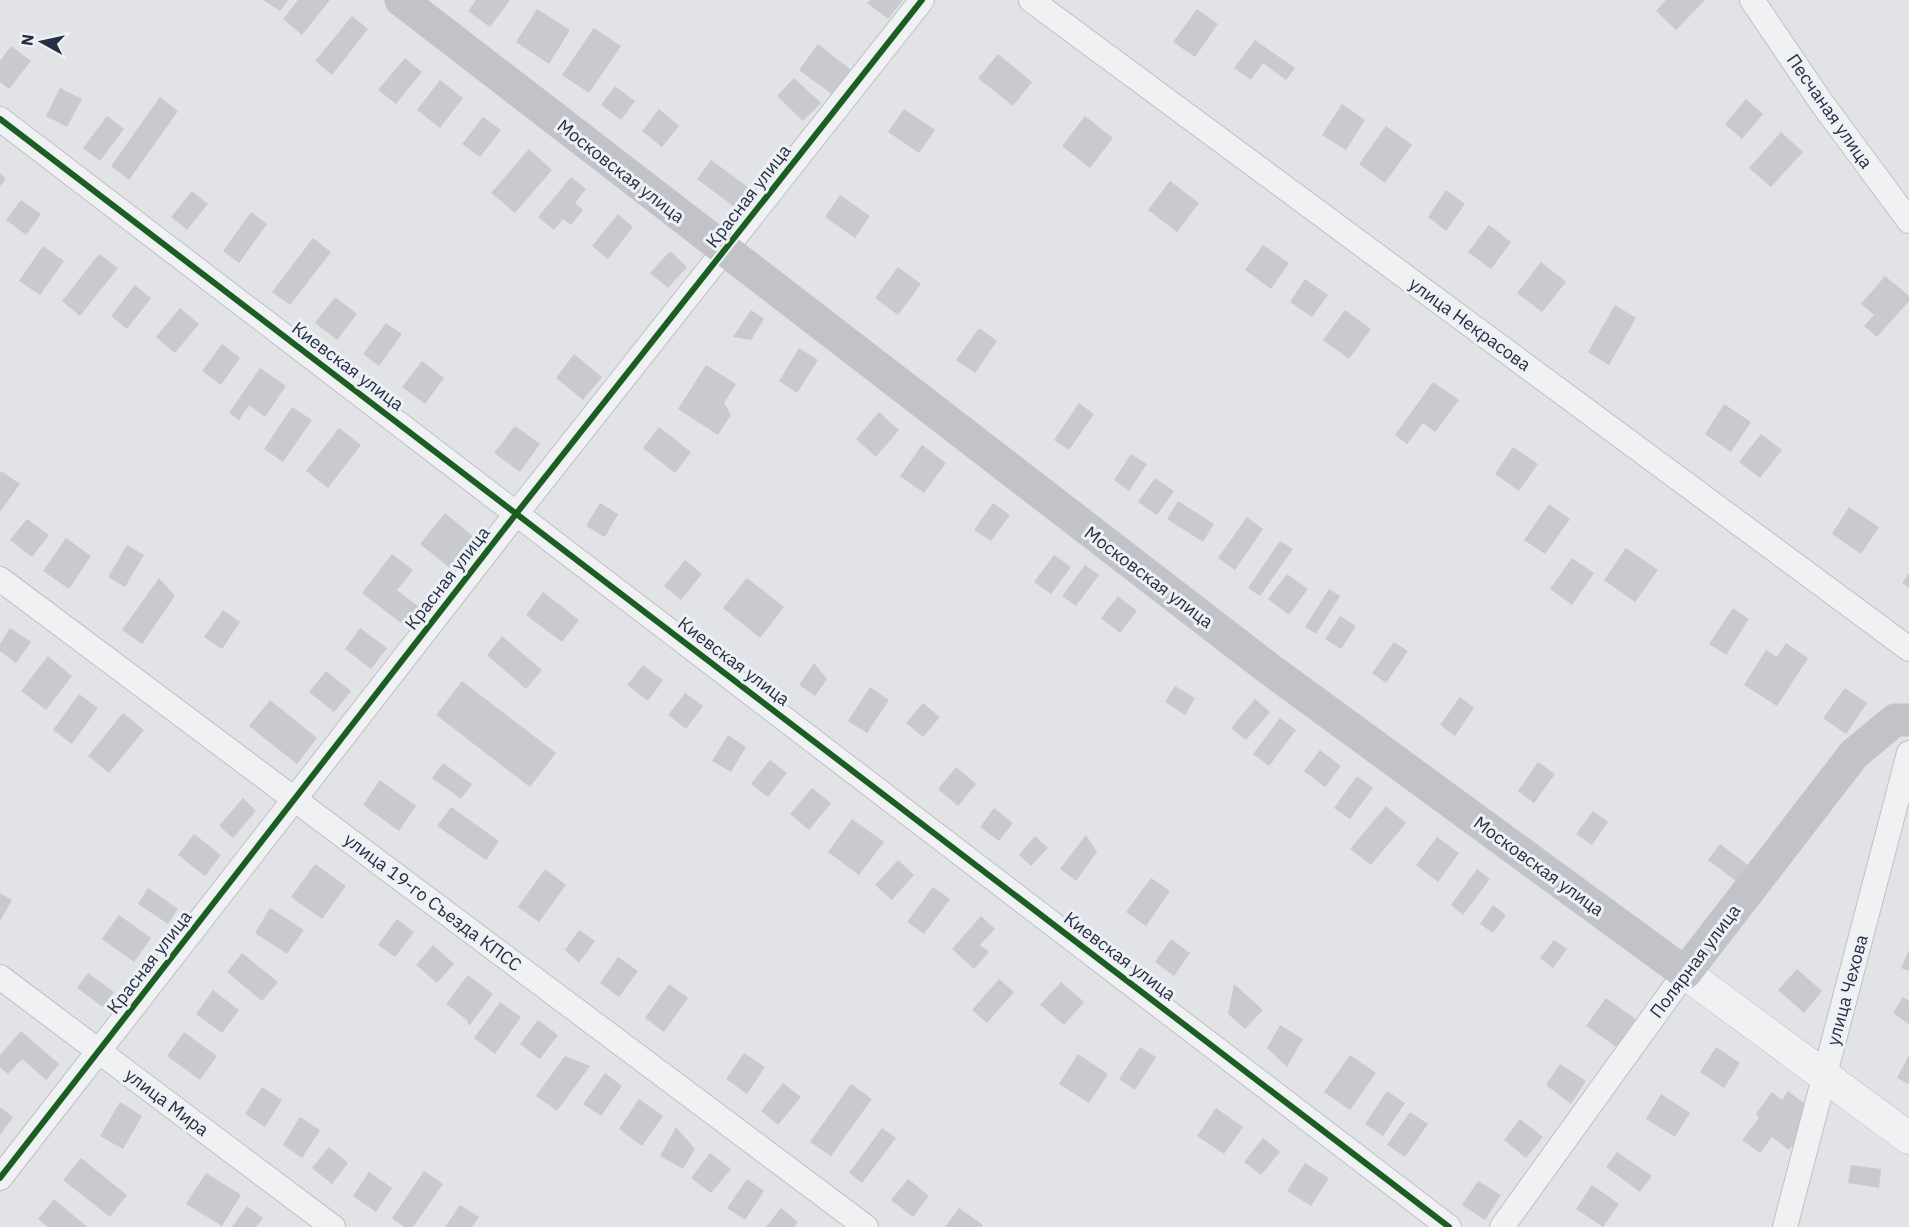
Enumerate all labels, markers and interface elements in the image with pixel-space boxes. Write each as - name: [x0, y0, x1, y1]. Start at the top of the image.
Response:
- north arrow: [12, 12, 72, 72]
- text: N: [16, 33, 38, 47]
- street label: Песчаная улица: [1782, 49, 1878, 173]
- street label: Московская улица: [553, 114, 690, 228]
- street label: Красная улица: [700, 139, 796, 252]
- street label: улица Некрасова: [1404, 272, 1536, 376]
- street label: Киевская улица: [287, 316, 409, 416]
- street label: Красная улица: [399, 521, 495, 634]
- street label: Московская улица: [1080, 521, 1218, 633]
- street label: Киевская улица: [673, 611, 795, 711]
- street label: Московская улица: [1469, 811, 1609, 921]
- street label: улица 19-го Съезда КПСС: [340, 828, 526, 976]
- street label: Полярная улица: [1645, 899, 1746, 1022]
- street label: Красная улица: [101, 905, 197, 1018]
- street label: Киевская улица: [1059, 906, 1181, 1006]
- street label: улица Чехова: [1821, 932, 1873, 1048]
- street label: улица Мира: [120, 1063, 214, 1141]

